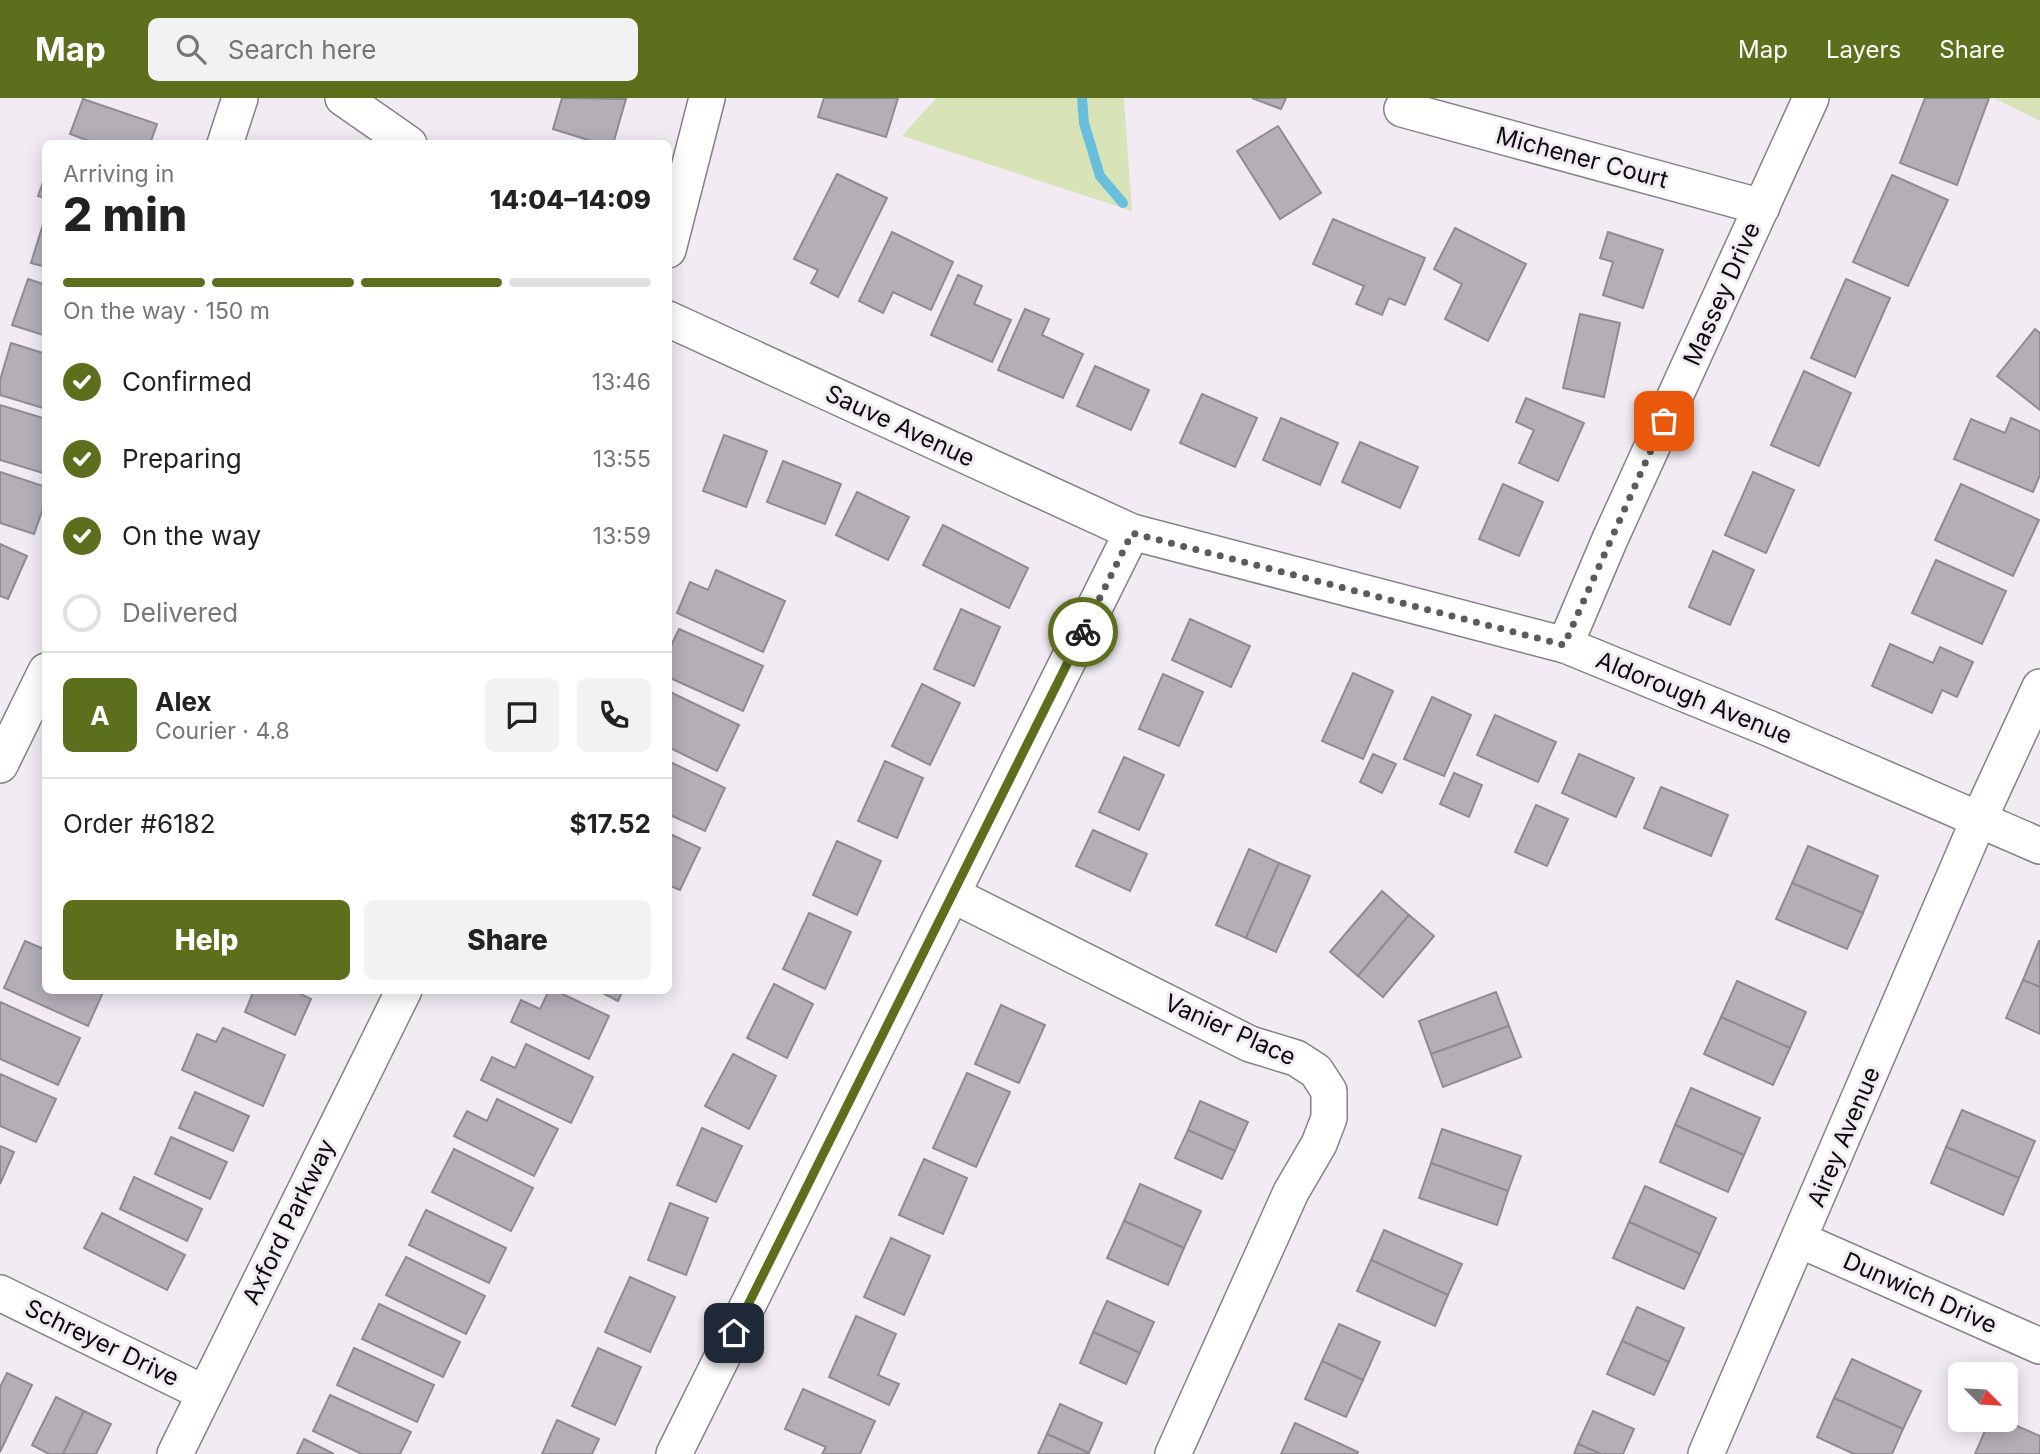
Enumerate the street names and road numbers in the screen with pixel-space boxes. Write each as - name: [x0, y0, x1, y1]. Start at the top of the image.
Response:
- street label: Michener Court: [1493, 121, 1671, 194]
- street label: Massey Drive: [1677, 218, 1766, 370]
- street label: Sauve Avenue: [821, 378, 979, 473]
- street label: Aldorough Avenue: [1592, 645, 1796, 750]
- street label: Vanier Place: [1160, 988, 1300, 1071]
- street label: Airey Avenue: [1801, 1062, 1886, 1211]
- street label: Axford Parkway: [236, 1134, 341, 1309]
- street label: Dunwich Drive: [1839, 1246, 2002, 1339]
- street label: Schreyer Drive: [20, 1293, 184, 1392]

